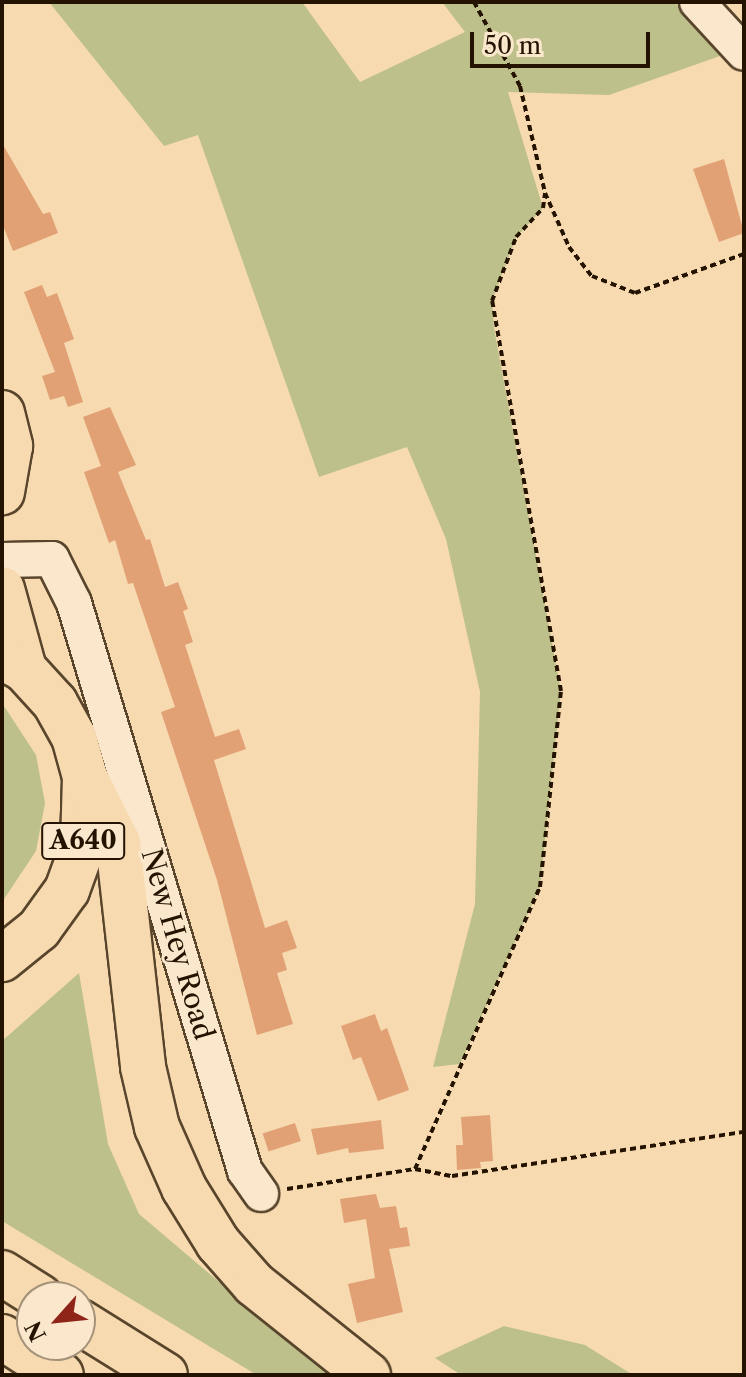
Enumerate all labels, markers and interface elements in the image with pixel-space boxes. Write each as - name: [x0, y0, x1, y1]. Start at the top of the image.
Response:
- scale bar: [474, 16, 654, 66]
- text: 50 m: [484, 31, 541, 60]
- road number: A640: [41, 819, 125, 863]
- street label: New Hey Road: [134, 844, 222, 1044]
- north arrow: [16, 1281, 96, 1361]
- text: N: [20, 1317, 52, 1346]

